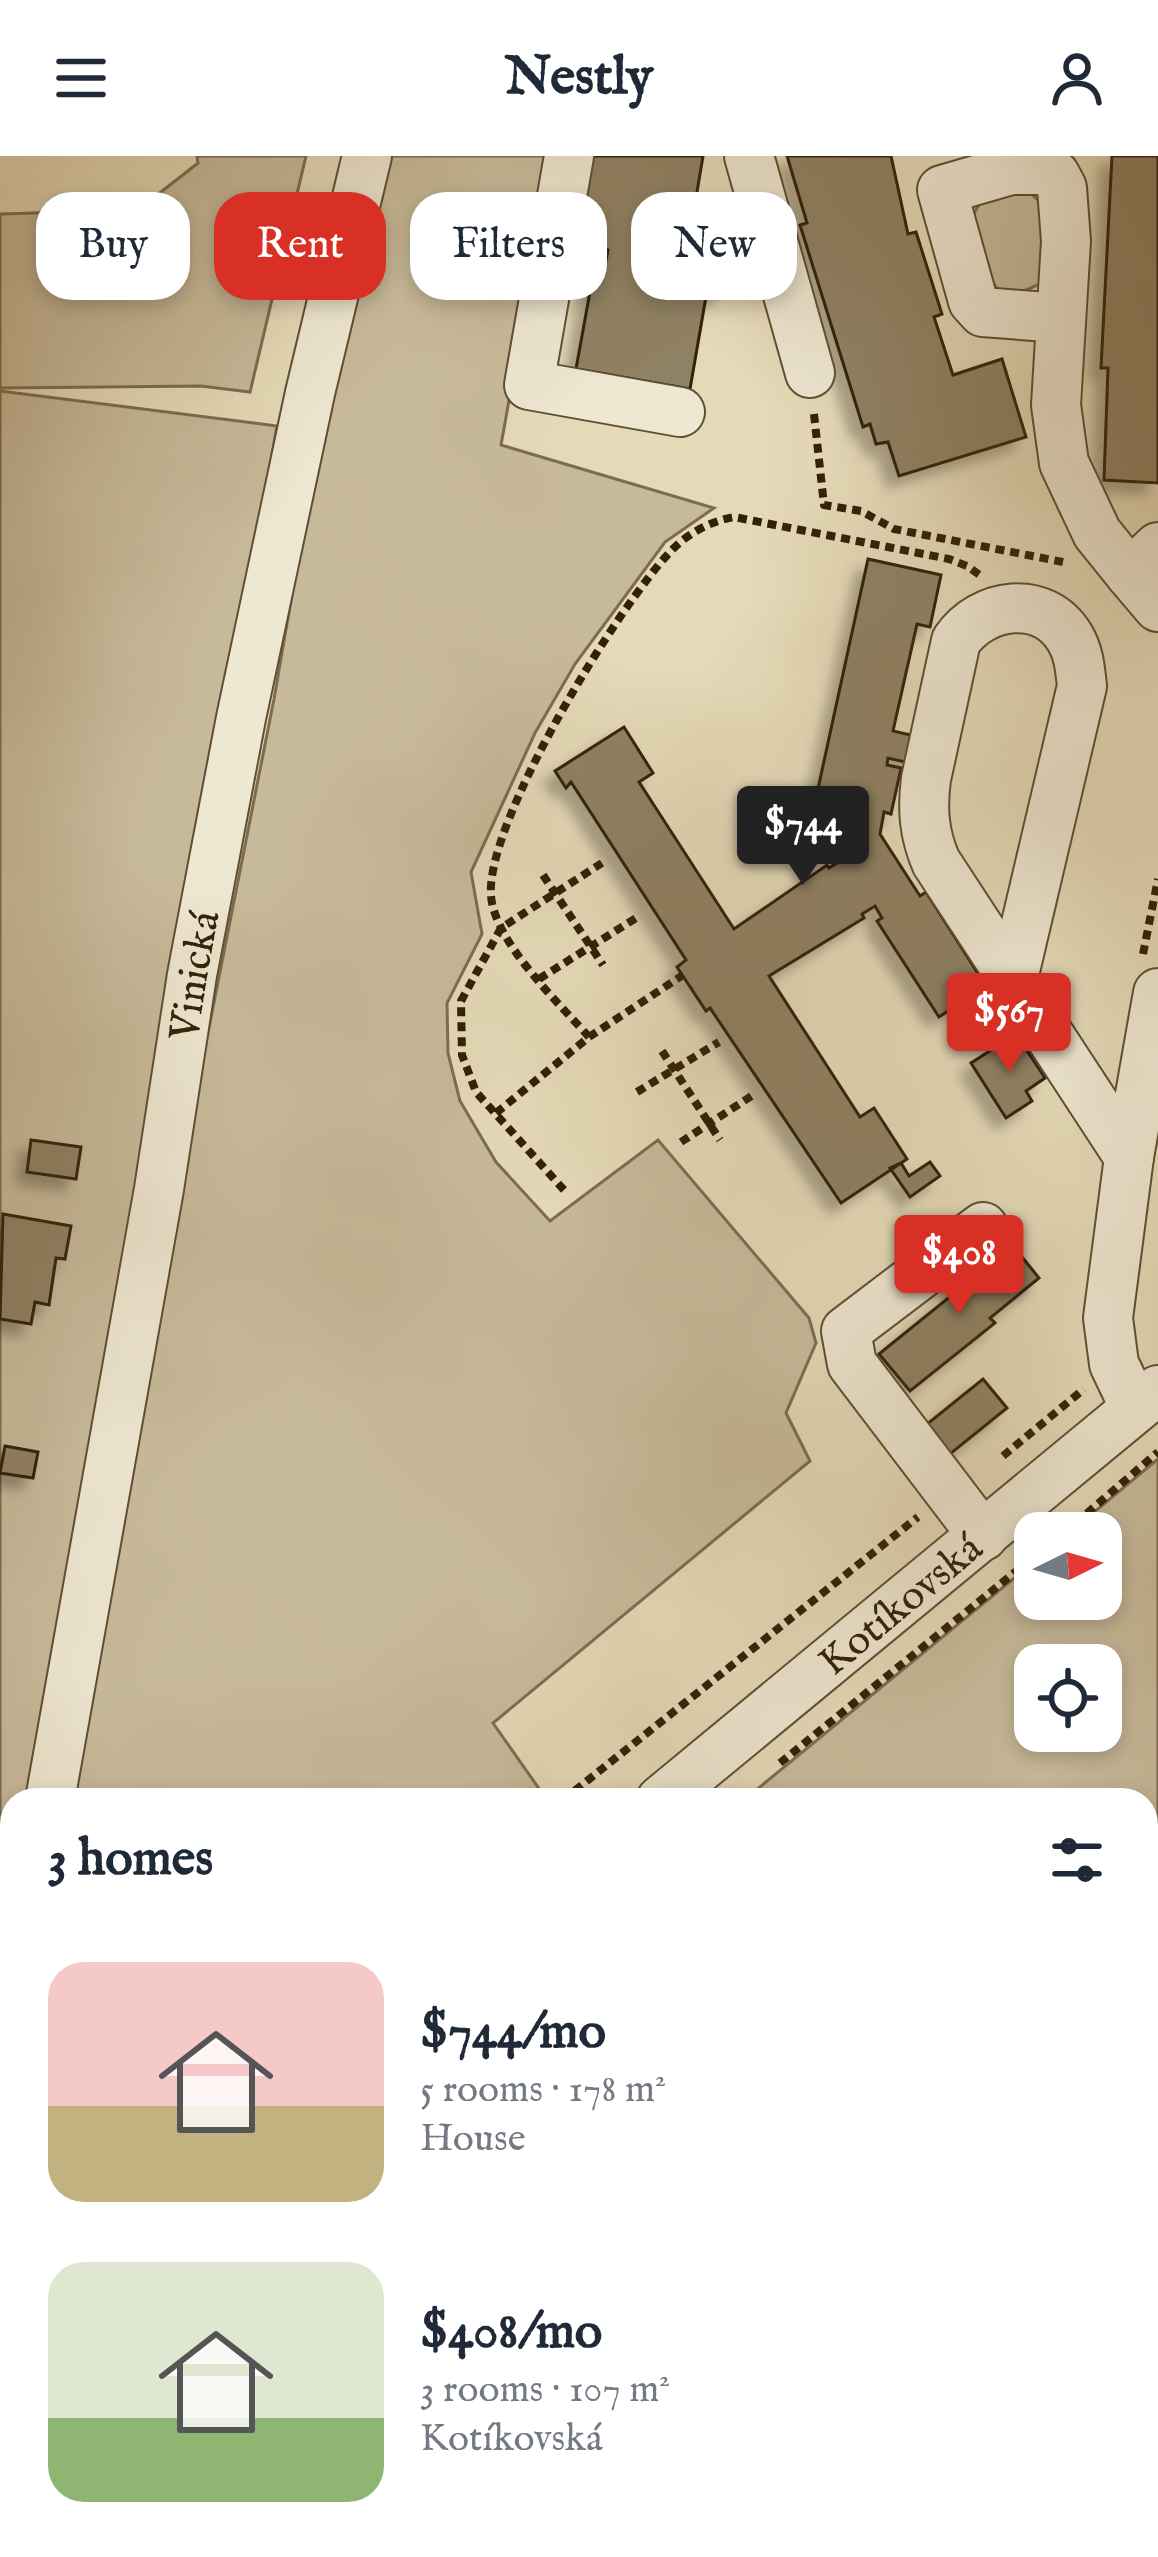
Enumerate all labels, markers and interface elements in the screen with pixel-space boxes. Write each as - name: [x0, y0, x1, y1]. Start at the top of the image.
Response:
- text: Nestly: [505, 44, 653, 113]
- icon: menu: [48, 45, 114, 111]
- icon: person: [1044, 45, 1110, 111]
- chip: Buy: [36, 192, 190, 300]
- chip: Rent: [214, 192, 386, 300]
- chip: Filters: [410, 192, 607, 300]
- chip: New: [631, 192, 797, 300]
- pin: $744: [732, 786, 874, 888]
- text: $744: [764, 800, 842, 849]
- street label: Vinická: [159, 906, 234, 1045]
- pin: $567: [938, 973, 1080, 1075]
- text: $567: [974, 987, 1044, 1036]
- pin: $408: [888, 1215, 1030, 1317]
- text: $408: [921, 1229, 997, 1278]
- north arrow: [1014, 1512, 1122, 1620]
- map controls: [1014, 1512, 1122, 1752]
- street label: Kotíkovská: [809, 1522, 995, 1689]
- button: locate: [1014, 1644, 1122, 1752]
- icon: filters: [1044, 1827, 1110, 1893]
- text: 3 homes: [48, 1828, 213, 1893]
- text: $744/mo: [420, 2001, 606, 2066]
- icon: home: [144, 2010, 288, 2154]
- text: 5 rooms · 178 m²: [420, 2066, 666, 2115]
- text: House: [420, 2115, 526, 2164]
- text: $408/mo: [420, 2301, 602, 2366]
- icon: home: [144, 2310, 288, 2454]
- text: 3 rooms · 107 m²: [420, 2366, 670, 2415]
- text: Kotíkovská: [420, 2415, 603, 2464]

